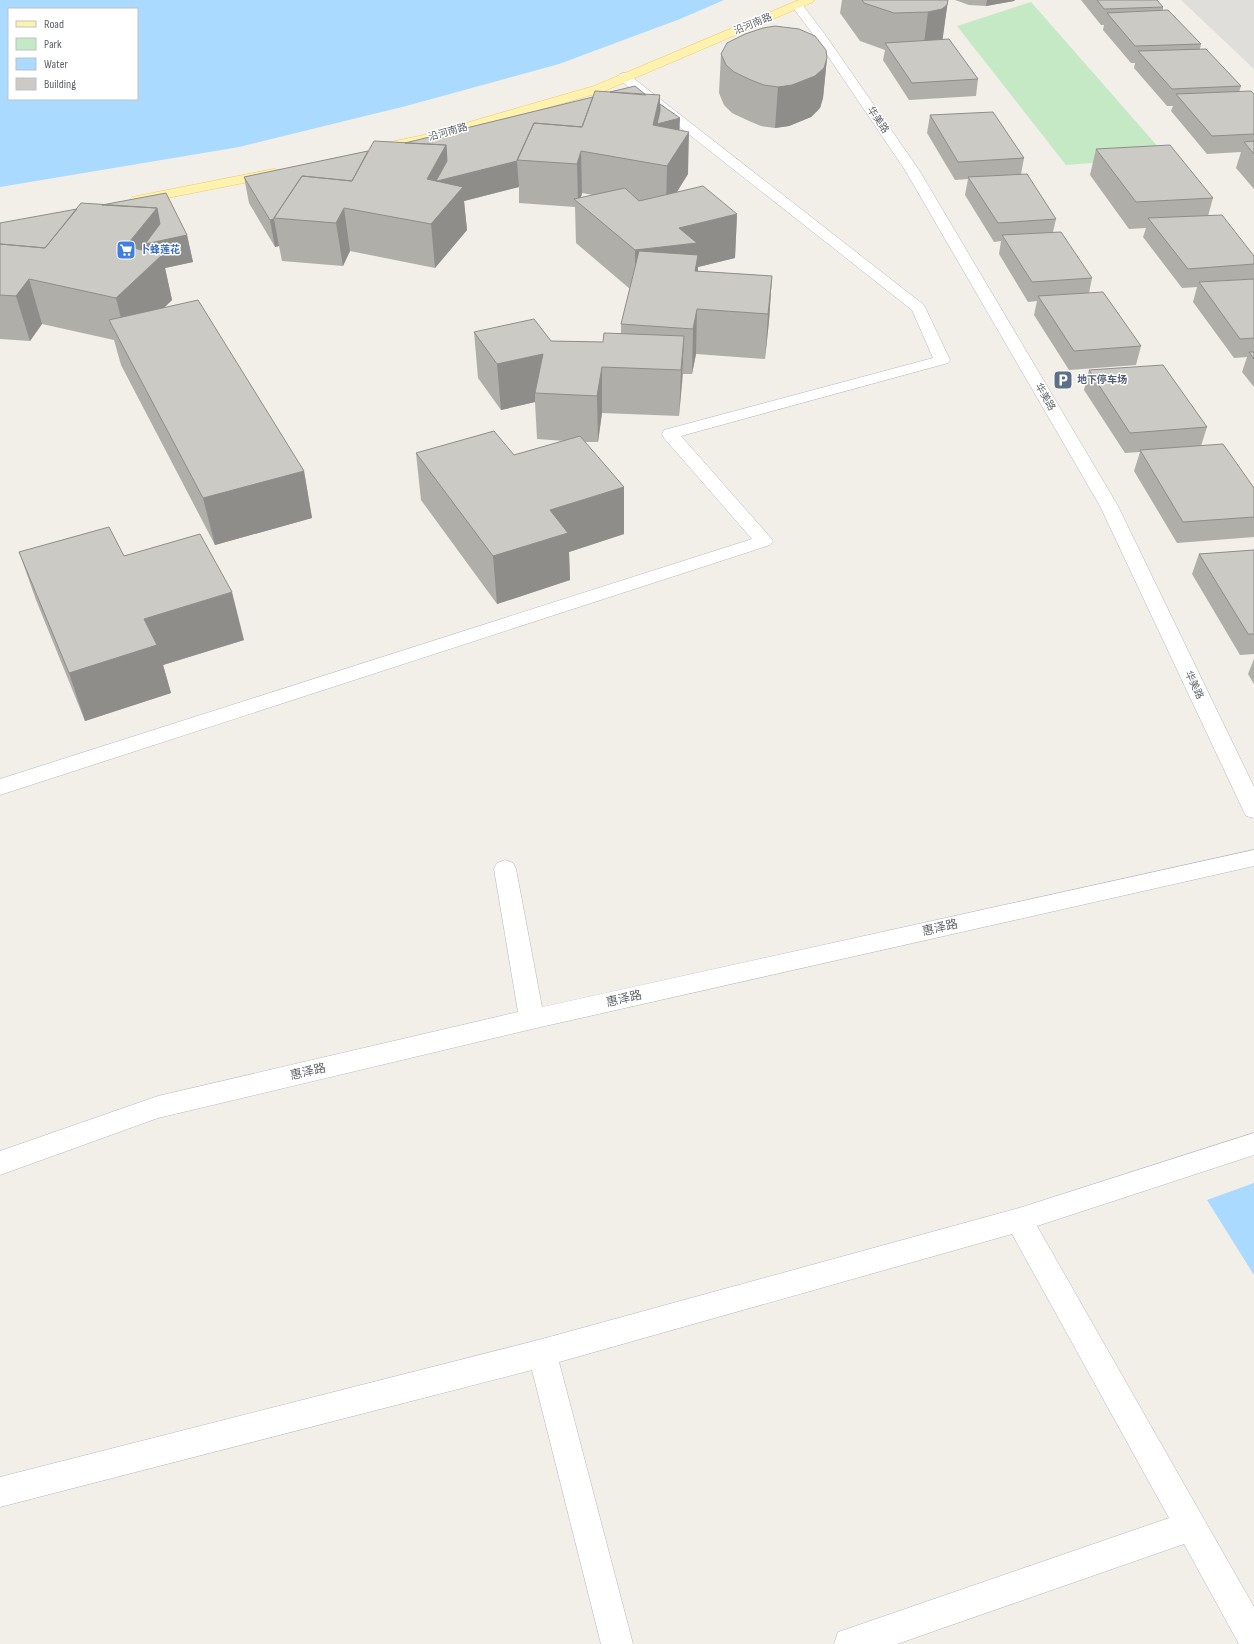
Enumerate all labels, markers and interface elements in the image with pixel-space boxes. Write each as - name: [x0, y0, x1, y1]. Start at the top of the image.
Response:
- legend: [8, 8, 138, 100]
- street label: 沿河南路: [732, 11, 774, 37]
- text: Road: [44, 17, 64, 32]
- text: Park: [44, 37, 62, 52]
- text: Water: [44, 57, 68, 72]
- text: Building: [44, 77, 76, 92]
- street label: 华美路: [865, 104, 891, 136]
- street label: 沿河南路: [427, 121, 469, 143]
- supermarket icon: 卜蜂莲花: [115, 239, 137, 261]
- place label: 卜蜂莲花: [140, 243, 180, 256]
- parking icon: 地下停车场: [1052, 369, 1074, 391]
- place label: 地下停车场: [1077, 374, 1127, 386]
- street label: 华美路: [1032, 381, 1058, 413]
- street label: 华美路: [1182, 669, 1206, 701]
- street label: 惠泽路: [921, 917, 959, 939]
- street label: 惠泽路: [605, 988, 643, 1010]
- street label: 惠泽路: [289, 1061, 327, 1083]

